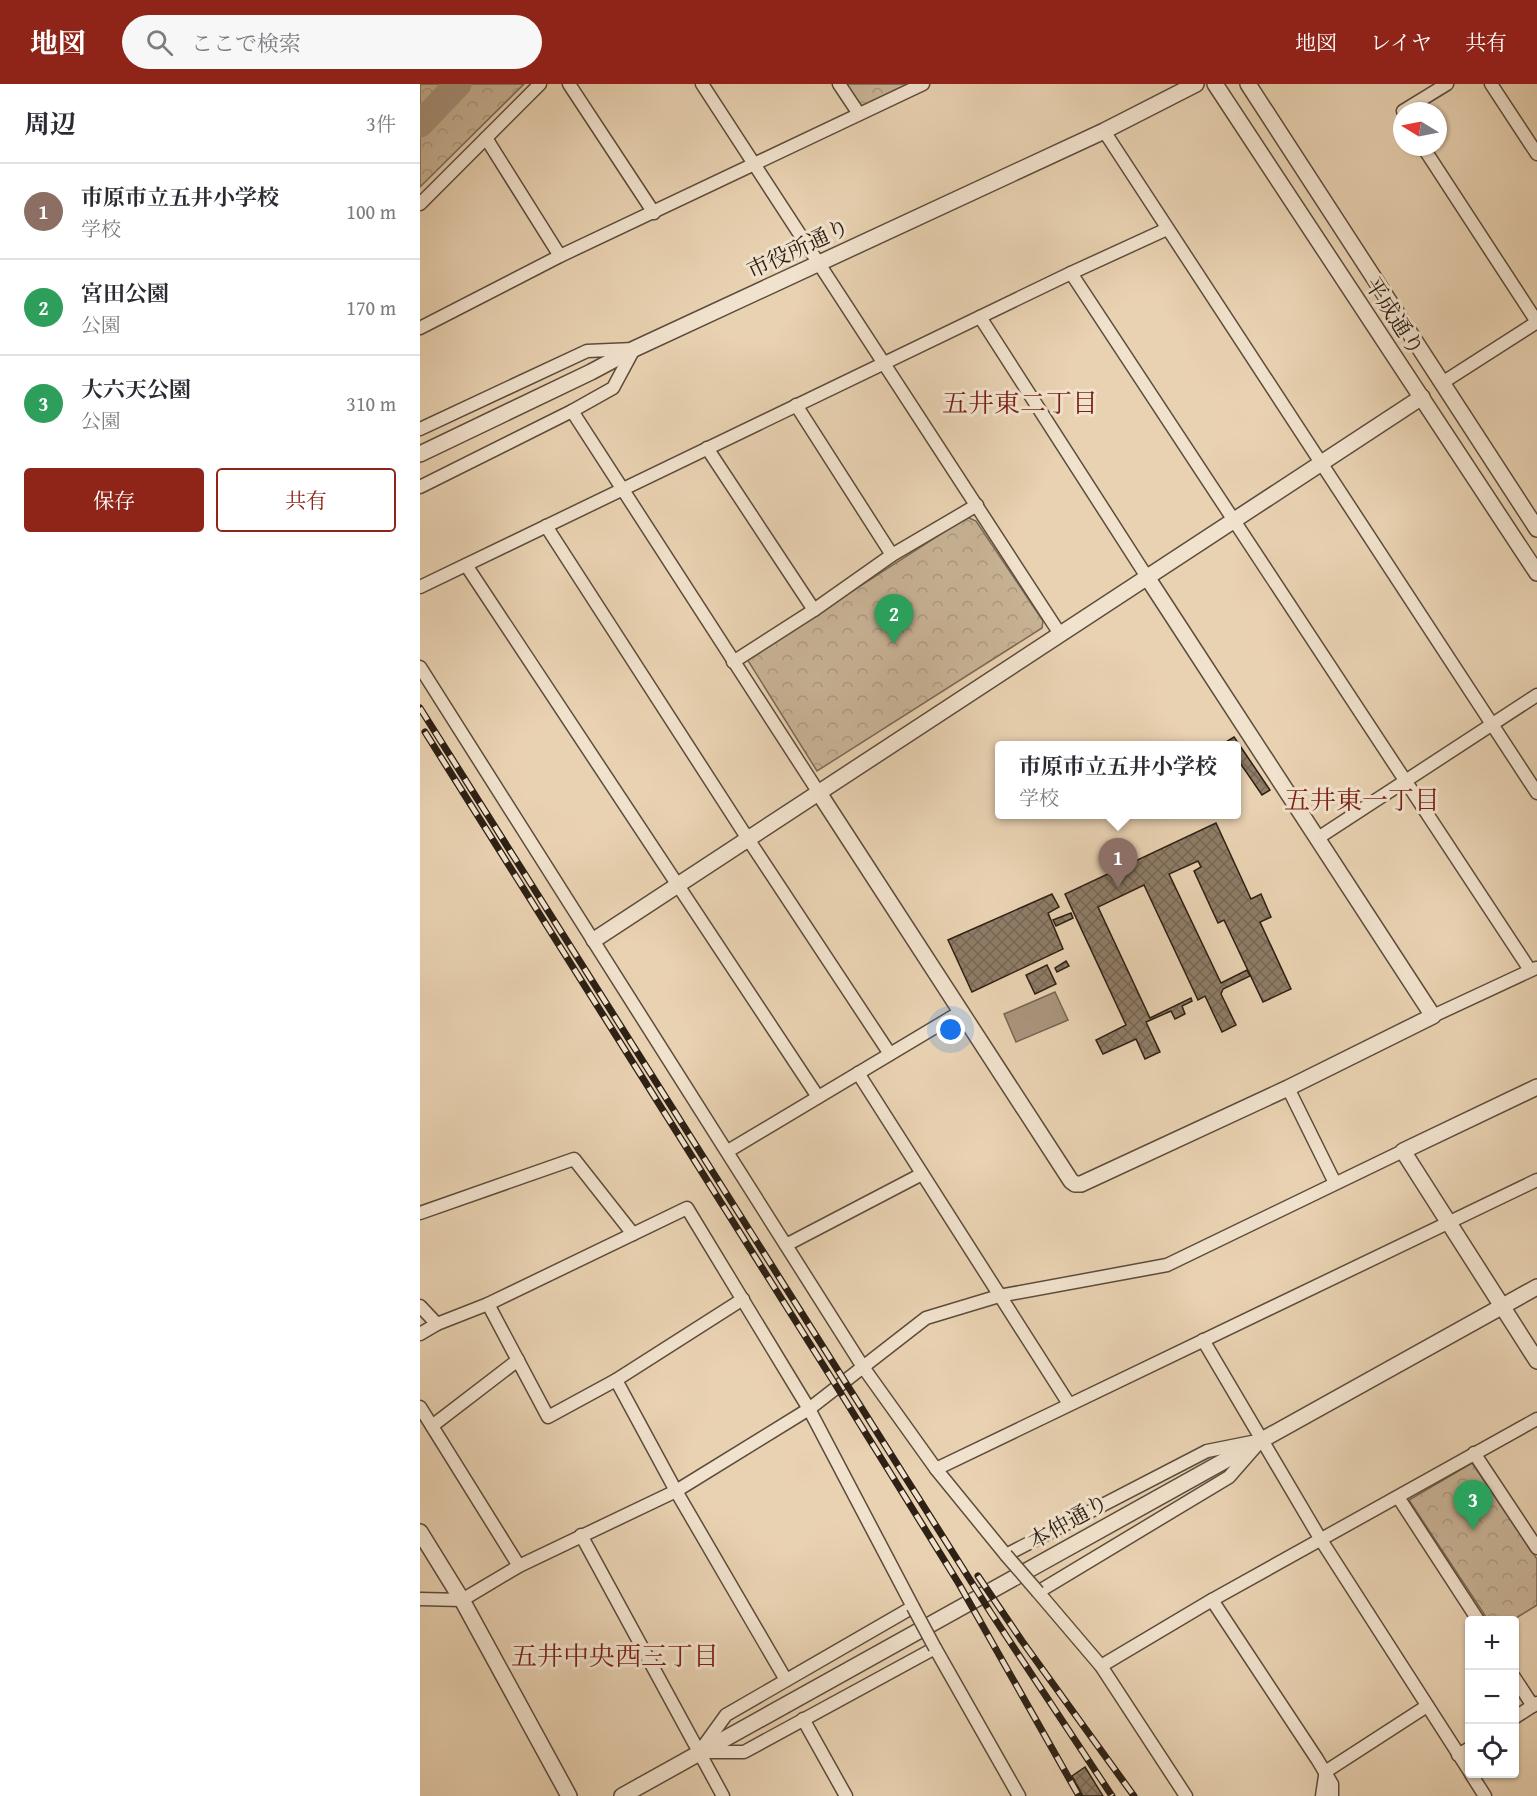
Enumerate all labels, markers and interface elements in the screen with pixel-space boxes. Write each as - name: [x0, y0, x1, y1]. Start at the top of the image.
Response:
- search box: [122, 15, 542, 69]
- text: 地図: [30, 22, 86, 63]
- icon: search: [143, 26, 176, 59]
- text: ここで検索: [191, 27, 301, 59]
- text: 地図: [1295, 27, 1337, 58]
- text: レイヤ: [1370, 27, 1432, 58]
- text: 共有: [1465, 27, 1507, 58]
- north arrow: [1393, 102, 1447, 156]
- text: 周辺: [24, 104, 76, 143]
- text: 3件: [366, 109, 396, 138]
- text: 市原市立五井小学校: [81, 181, 279, 213]
- text: 1: [38, 197, 49, 226]
- text: 100 m: [346, 197, 396, 226]
- street label: 市役所通り: [741, 210, 855, 286]
- text: 学校: [81, 214, 121, 243]
- street label: 平成通り: [1358, 270, 1432, 362]
- text: 宮田公園: [81, 277, 169, 309]
- text: 2: [38, 293, 49, 322]
- text: 170 m: [346, 293, 396, 322]
- text: 公園: [81, 310, 121, 339]
- text: 大六天公園: [81, 373, 191, 405]
- district label: 五井東二丁目: [942, 383, 1098, 422]
- text: 3: [38, 389, 49, 418]
- text: 310 m: [346, 389, 396, 418]
- text: 公園: [81, 406, 121, 435]
- button: 保存: [24, 468, 204, 532]
- button: 共有: [216, 468, 396, 532]
- pin: 2: [874, 594, 914, 644]
- popup: [995, 741, 1241, 819]
- text: 市原市立五井小学校: [1019, 750, 1217, 782]
- district label: 五井東一丁目: [1284, 780, 1440, 819]
- text: 学校: [1019, 783, 1059, 812]
- pin: 1: [1098, 838, 1138, 888]
- your location: [936, 1015, 965, 1044]
- pin: 3: [1454, 1480, 1492, 1530]
- street label: 本仲通り: [1022, 1486, 1114, 1556]
- map controls: [1465, 1616, 1519, 1778]
- button: +: [1465, 1616, 1519, 1670]
- district label: 五井中央西三丁目: [511, 1636, 719, 1675]
- button: −: [1465, 1670, 1519, 1724]
- button: locate: [1465, 1724, 1519, 1778]

